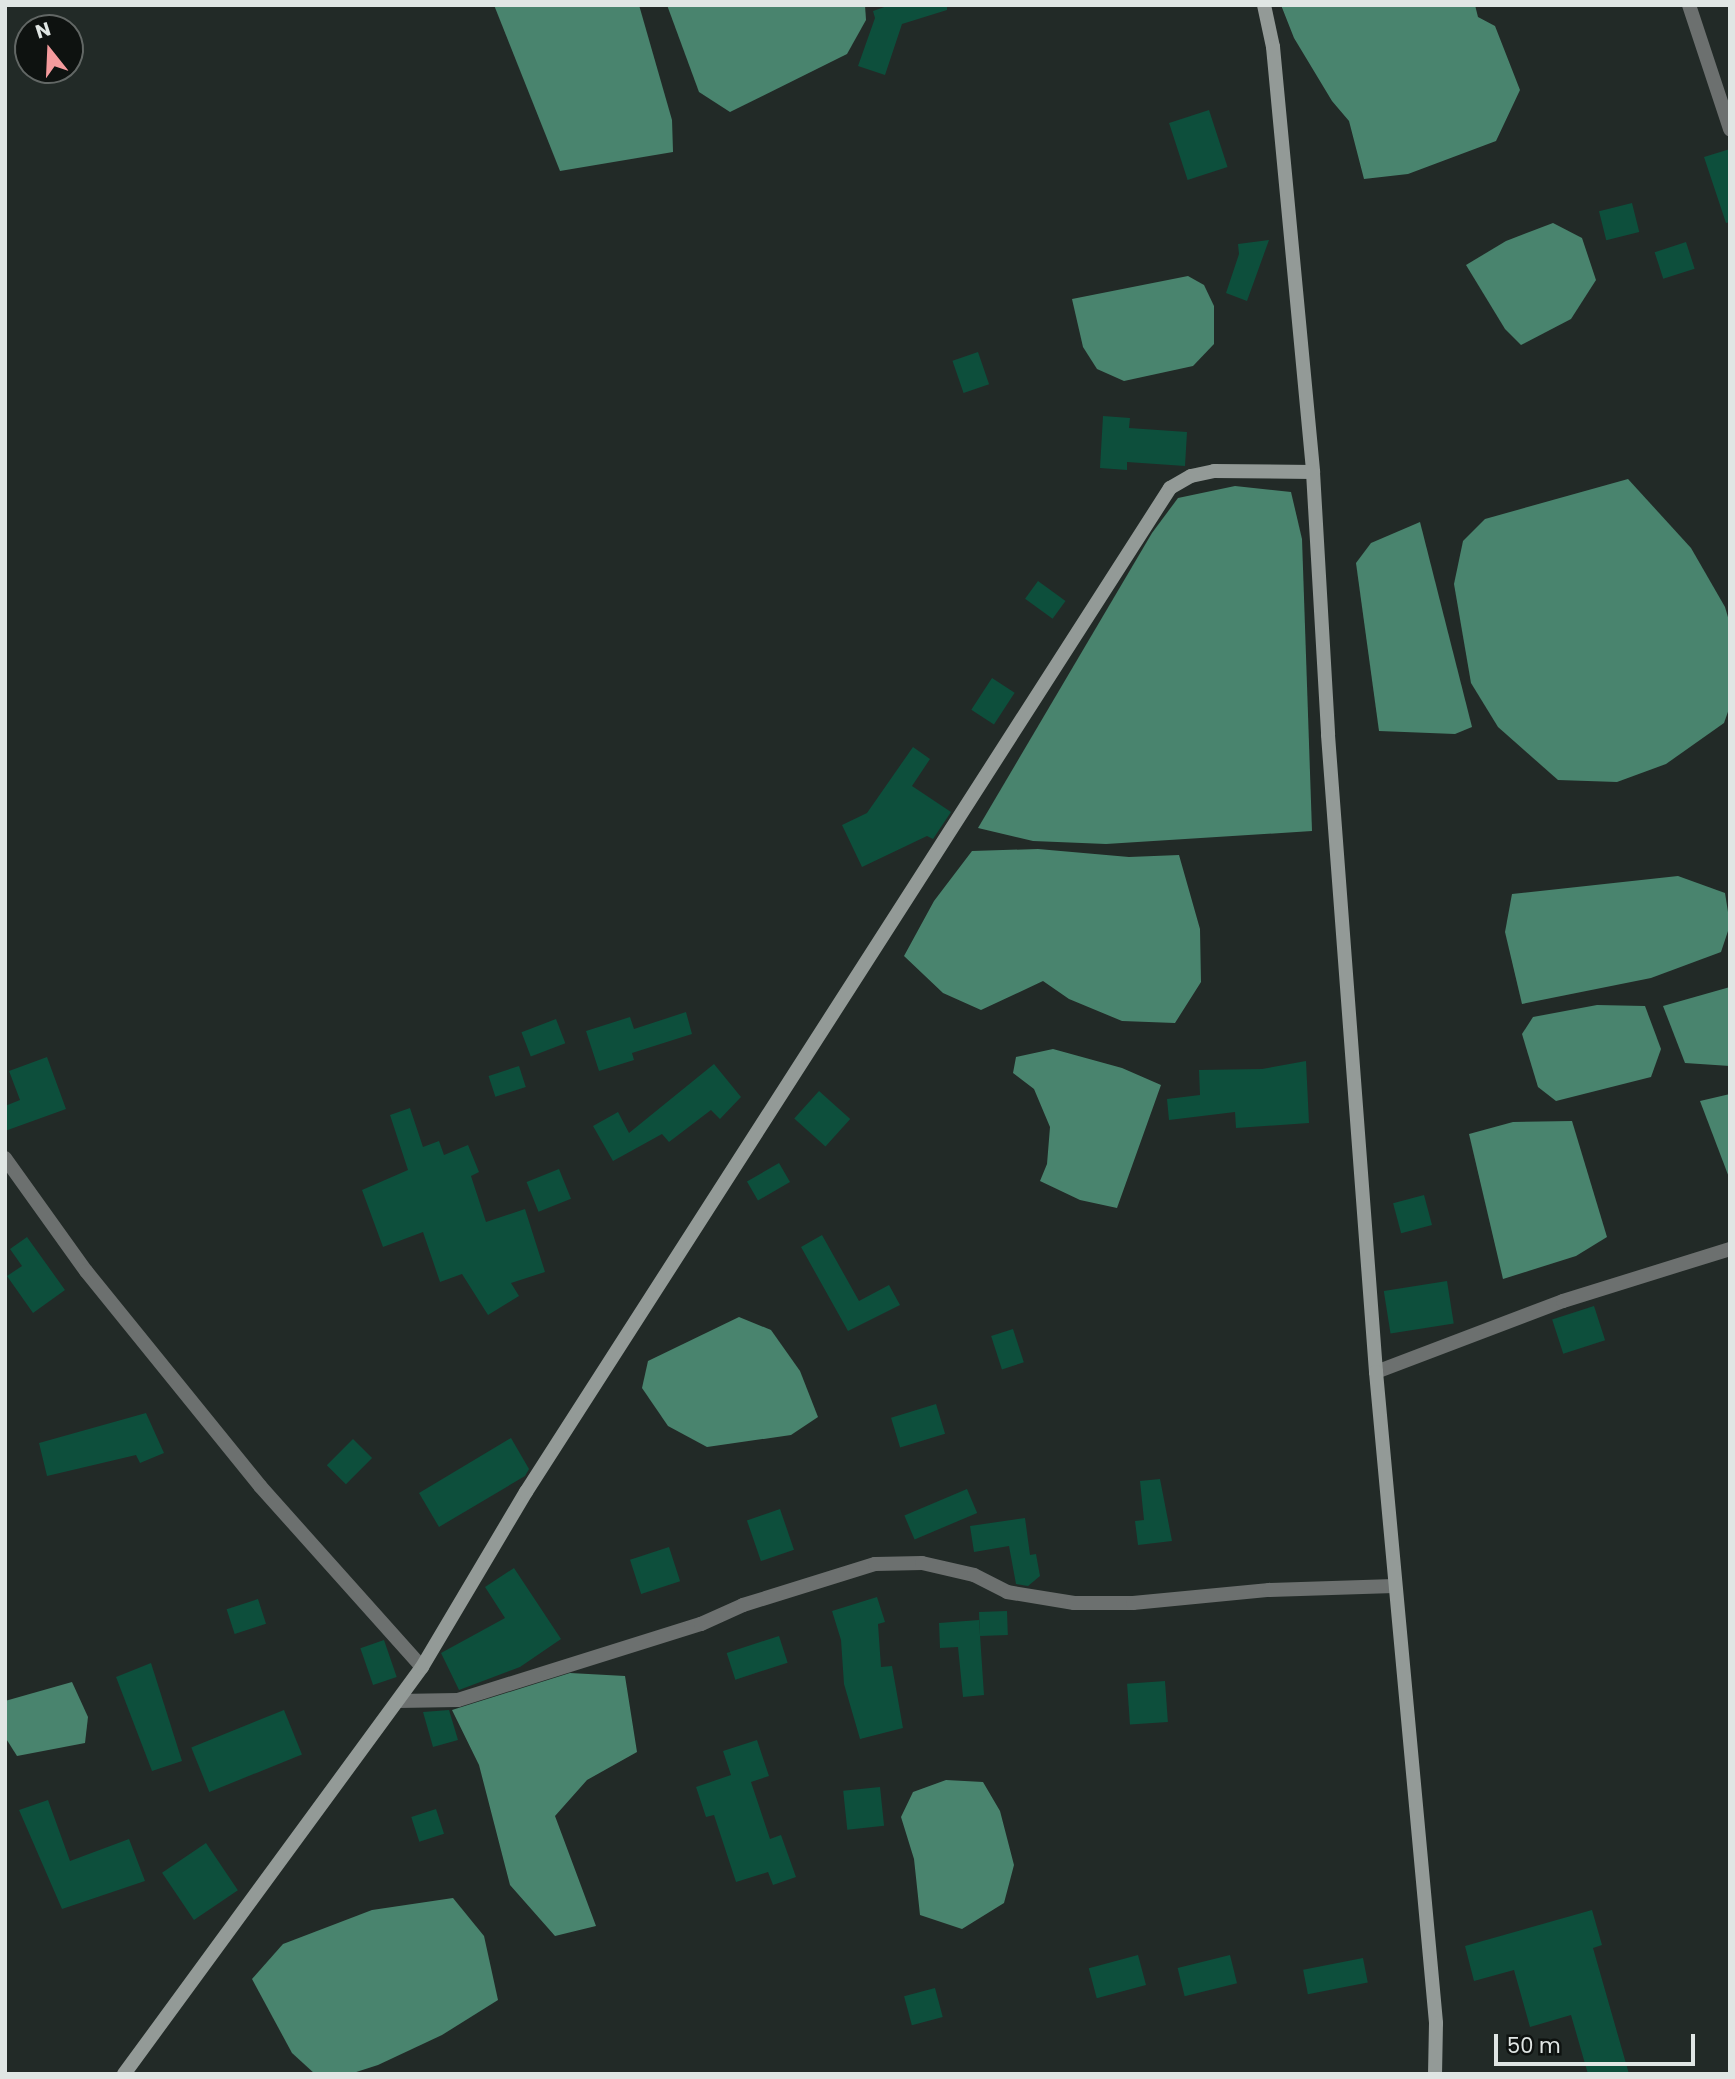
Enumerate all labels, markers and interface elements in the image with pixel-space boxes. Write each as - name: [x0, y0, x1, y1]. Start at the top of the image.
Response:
- north arrow: [14, 14, 84, 84]
- text: N: [32, 15, 54, 46]
- scale bar: [1497, 2020, 1698, 2064]
- text: 50 m: [1507, 2031, 1561, 2060]

